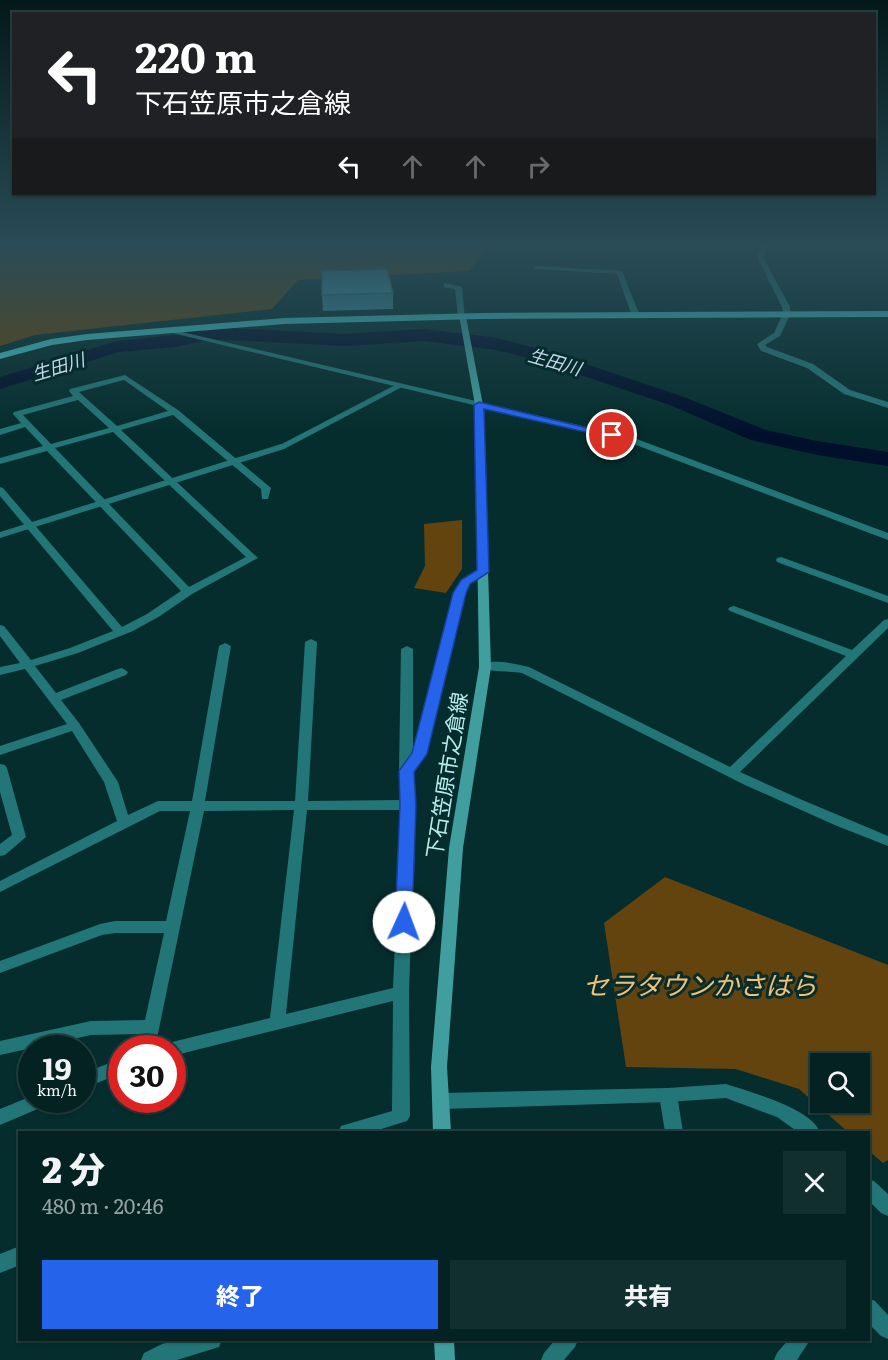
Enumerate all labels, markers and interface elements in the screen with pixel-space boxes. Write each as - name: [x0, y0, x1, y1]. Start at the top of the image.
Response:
- text: 220 m: [135, 24, 256, 86]
- icon: left: [36, 36, 114, 114]
- text: 下石笠原市之倉線: [135, 81, 351, 121]
- icon: left: [333, 150, 366, 183]
- icon: ahead: [396, 150, 429, 183]
- icon: ahead: [459, 150, 492, 183]
- icon: right: [522, 150, 555, 183]
- water label: 生田川: [525, 341, 587, 382]
- water label: 生田川: [28, 345, 90, 387]
- pin: [586, 409, 637, 460]
- icon: arrive: [595, 418, 628, 451]
- street label: 下石笠原市之倉線: [417, 690, 473, 860]
- position arrow: [372, 890, 436, 954]
- park label: セラタウンかさはら: [583, 964, 817, 1003]
- speed limit sign: 30: [108, 1035, 186, 1113]
- text: 19: [42, 1045, 72, 1089]
- map controls: [810, 1053, 870, 1113]
- button: search: [810, 1053, 870, 1113]
- text: km/h: [37, 1078, 77, 1101]
- text: 2 分: [42, 1141, 105, 1194]
- button: close: [783, 1151, 846, 1214]
- text: 480 m · 20:46: [42, 1190, 163, 1220]
- button: 終了: [42, 1260, 438, 1329]
- button: 共有: [450, 1260, 846, 1329]

